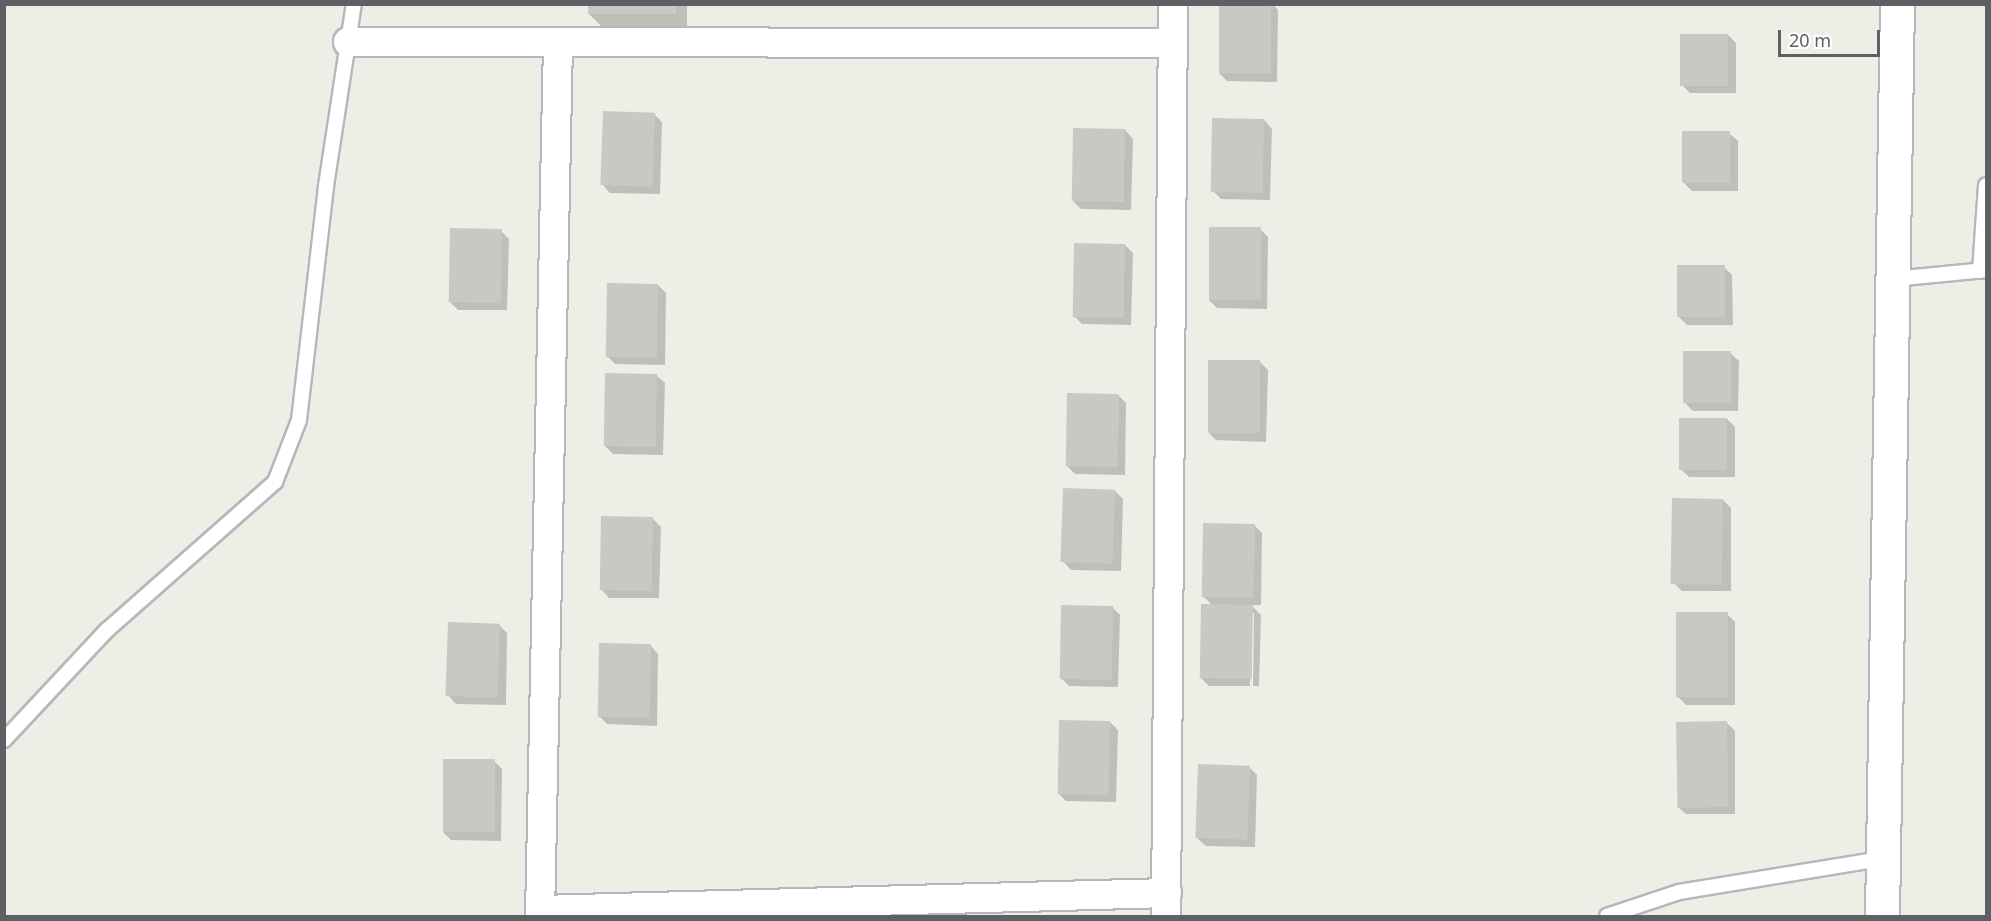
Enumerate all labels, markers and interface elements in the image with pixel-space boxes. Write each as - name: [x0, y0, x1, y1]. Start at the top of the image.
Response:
- scale bar: [1781, 18, 1883, 56]
- text: 20 m: [1789, 28, 1831, 52]

